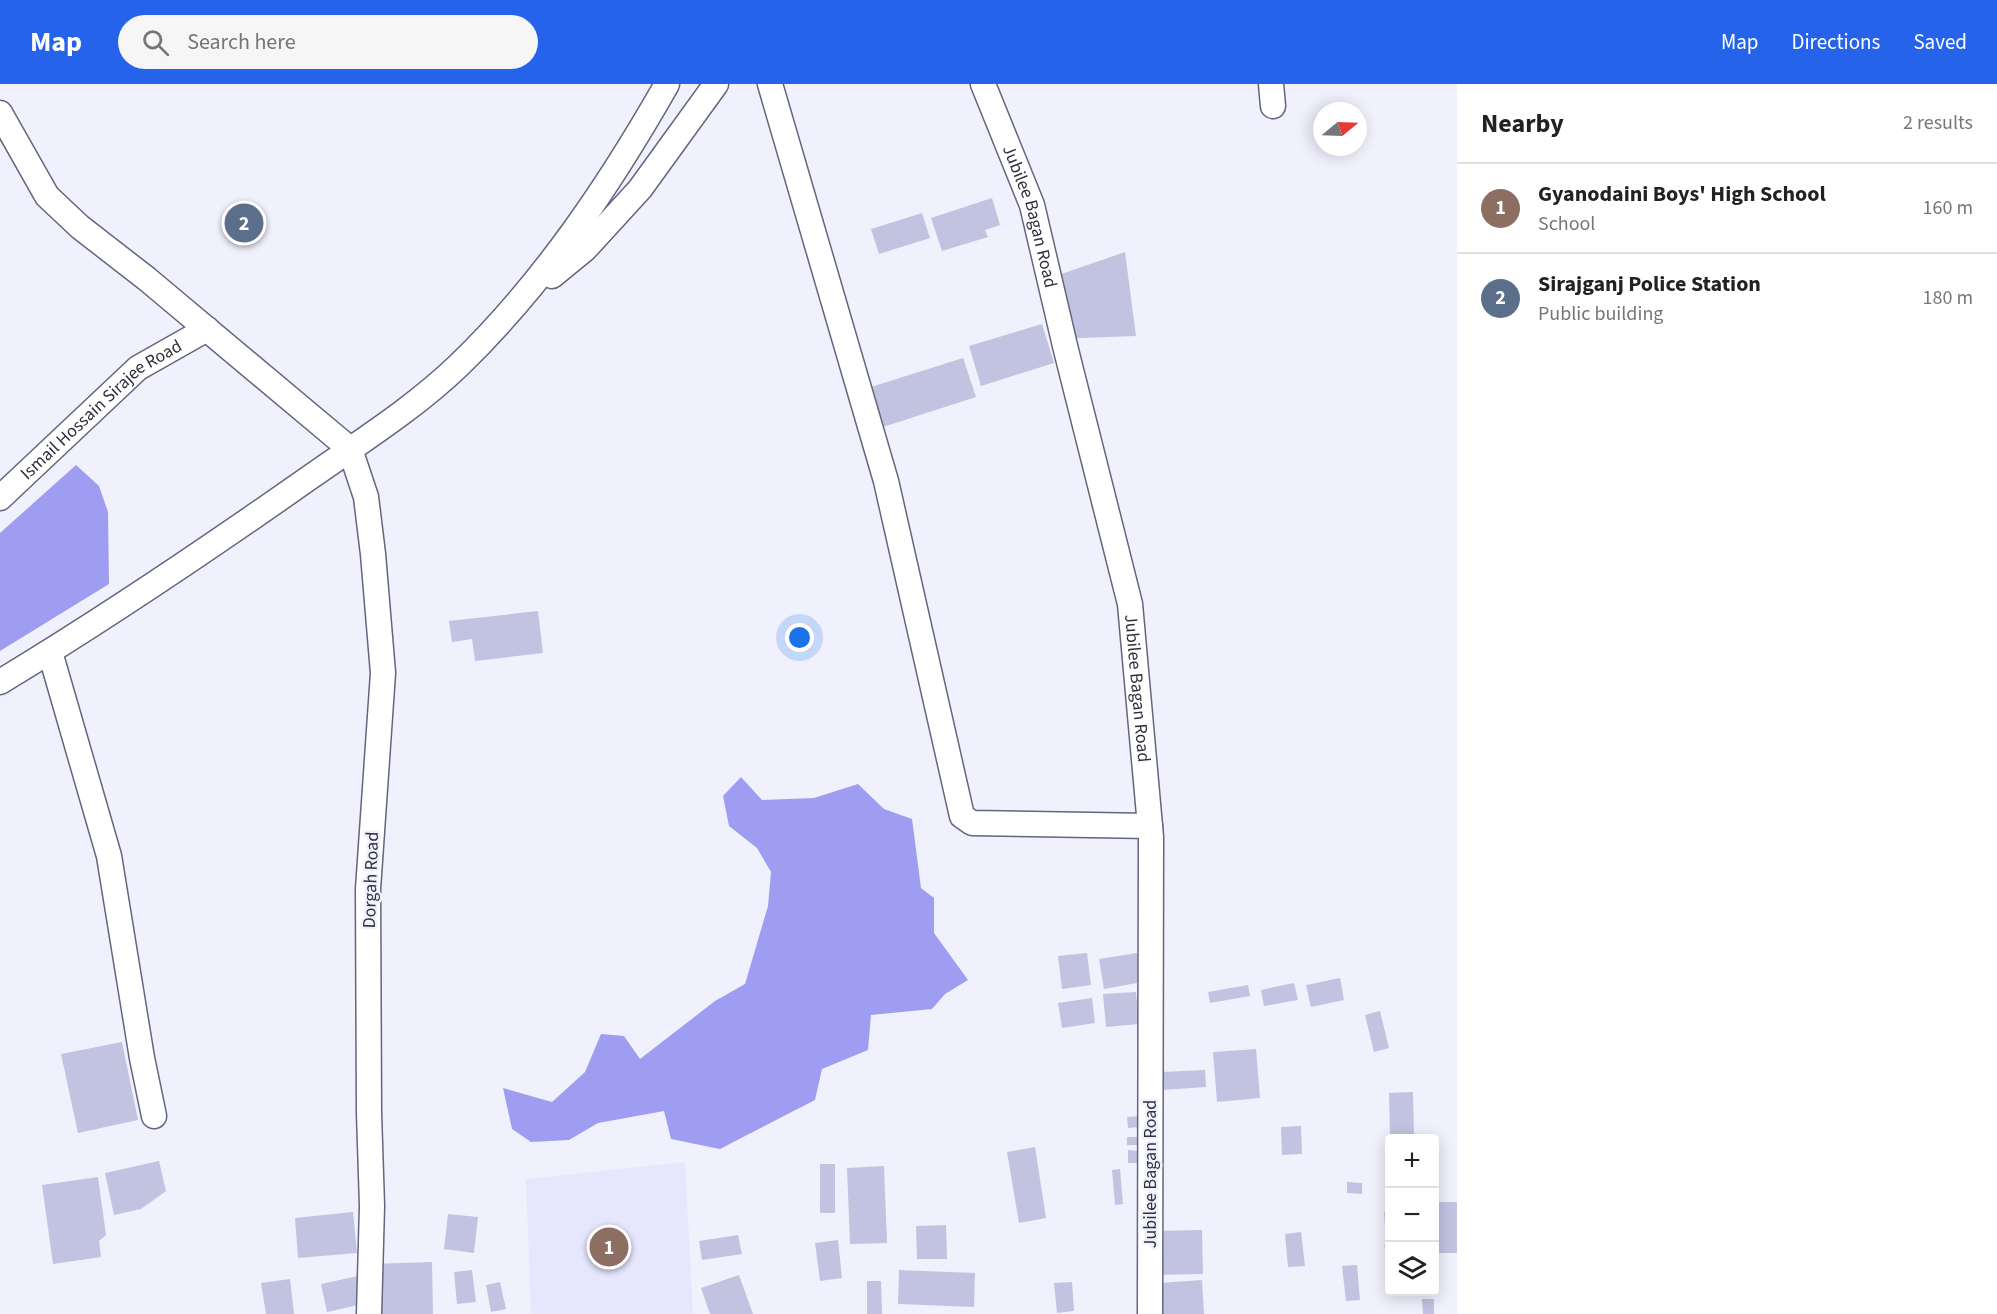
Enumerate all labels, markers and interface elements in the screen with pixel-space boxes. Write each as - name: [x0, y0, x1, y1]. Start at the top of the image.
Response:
- search box: [118, 15, 538, 69]
- text: Map: [30, 22, 82, 62]
- icon: search: [139, 26, 172, 59]
- text: Search here: [187, 26, 296, 58]
- text: Map: [1721, 27, 1759, 57]
- text: Directions: [1792, 27, 1880, 57]
- text: Saved: [1913, 27, 1967, 57]
- north arrow: [1313, 102, 1367, 156]
- text: Nearby: [1481, 105, 1564, 142]
- text: 2 results: [1903, 109, 1973, 137]
- street label: Jubilee Bagan Road: [996, 141, 1064, 290]
- text: Gyanodaini Boys' High School: [1538, 178, 1826, 210]
- text: 1: [1495, 194, 1506, 222]
- text: 160 m: [1923, 194, 1973, 222]
- pin: 2: [224, 200, 264, 246]
- text: School: [1538, 210, 1595, 238]
- text: Sirajganj Police Station: [1538, 268, 1761, 300]
- text: 2: [1495, 284, 1506, 312]
- text: 180 m: [1923, 284, 1973, 312]
- text: Public building: [1538, 300, 1663, 328]
- street label: Ismail Hossain Sirajee Road: [15, 333, 186, 485]
- street label: Jubilee Bagan Road: [1118, 613, 1157, 763]
- your location: [785, 623, 814, 652]
- street label: Dorgah Road: [357, 831, 385, 929]
- street label: Jubilee Bagan Road: [1138, 1100, 1163, 1248]
- map controls: [1385, 1134, 1439, 1296]
- button: +: [1385, 1134, 1439, 1188]
- button: −: [1385, 1188, 1439, 1242]
- pin: 1: [590, 1224, 628, 1270]
- button: layers: [1385, 1242, 1439, 1296]

